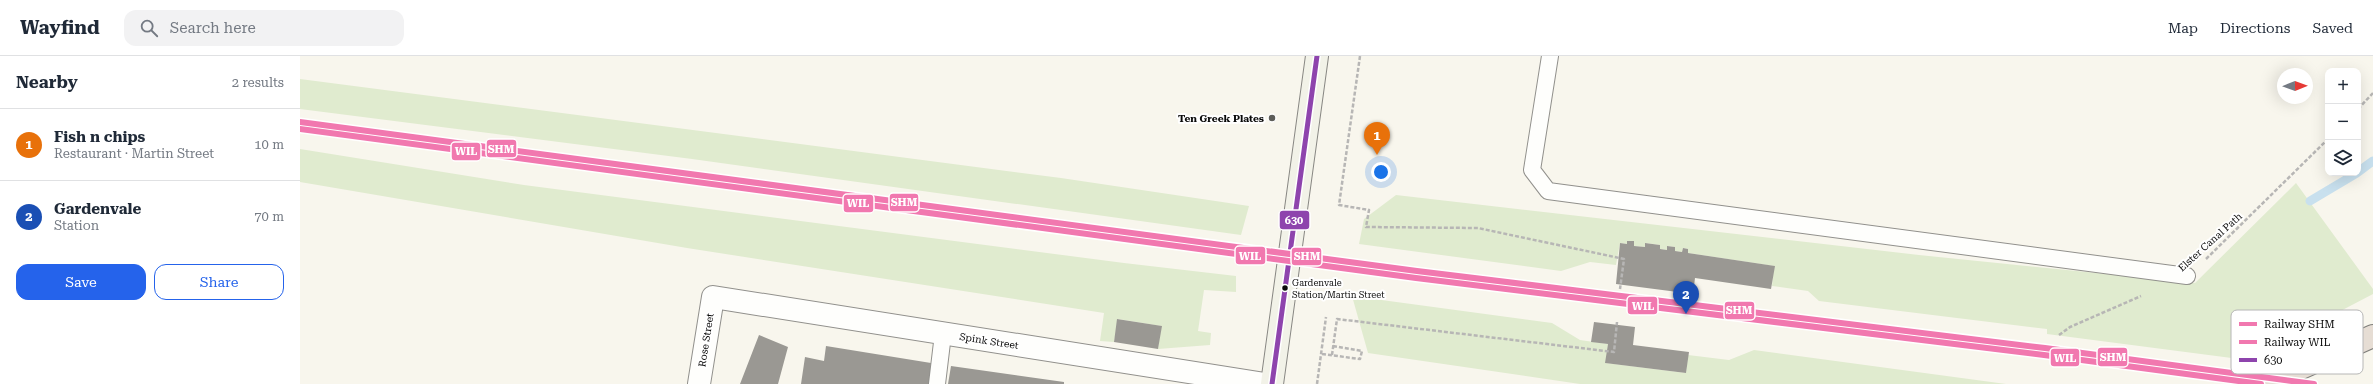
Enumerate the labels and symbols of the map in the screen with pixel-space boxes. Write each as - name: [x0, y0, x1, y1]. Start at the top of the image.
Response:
- north arrow: [2277, 68, 2313, 104]
- place label: Ten Greek Plates: [1178, 113, 1264, 124]
- marker: Ten Greek Plates: [1267, 113, 1277, 123]
- pin: 1: [1364, 122, 1390, 155]
- line badge: SHM: [486, 139, 517, 158]
- line badge: WIL: [451, 142, 481, 161]
- text: SHM: [488, 143, 515, 156]
- text: WIL: [455, 145, 477, 158]
- your location: [1371, 162, 1391, 182]
- line badge: SHM: [889, 193, 919, 212]
- line badge: WIL: [843, 194, 874, 213]
- text: SHM: [891, 196, 918, 209]
- text: WIL: [847, 197, 869, 210]
- line badge: 630: [1279, 210, 1310, 230]
- street label: Elster Canal Path: [2176, 210, 2244, 273]
- text: 630: [1285, 214, 1303, 227]
- line badge: WIL: [1235, 246, 1266, 265]
- line badge: SHM: [1291, 247, 1322, 266]
- text: WIL: [1239, 250, 1261, 263]
- text: SHM: [1294, 250, 1321, 263]
- place label: Gardenvale Station/Martin Street: [1292, 278, 1385, 300]
- pin: 2: [1673, 281, 1699, 314]
- marker: Gardenvale Station/Martin Street: [1280, 283, 1290, 293]
- line badge: WIL: [1627, 296, 1658, 315]
- text: WIL: [1632, 300, 1654, 313]
- line badge: SHM: [1724, 301, 1755, 320]
- text: SHM: [1726, 304, 1753, 317]
- legend: [2231, 310, 2363, 374]
- street label: Rose Street: [696, 312, 716, 368]
- text: Railway SHM: [2264, 318, 2335, 331]
- street label: Spink Street: [959, 331, 1020, 351]
- text: Railway WIL: [2264, 336, 2331, 349]
- line badge: SHM: [2097, 347, 2128, 367]
- line badge: WIL: [2050, 348, 2080, 367]
- text: SHM: [2100, 351, 2127, 364]
- text: WIL: [2054, 352, 2076, 365]
- text: 630: [2264, 354, 2282, 367]

